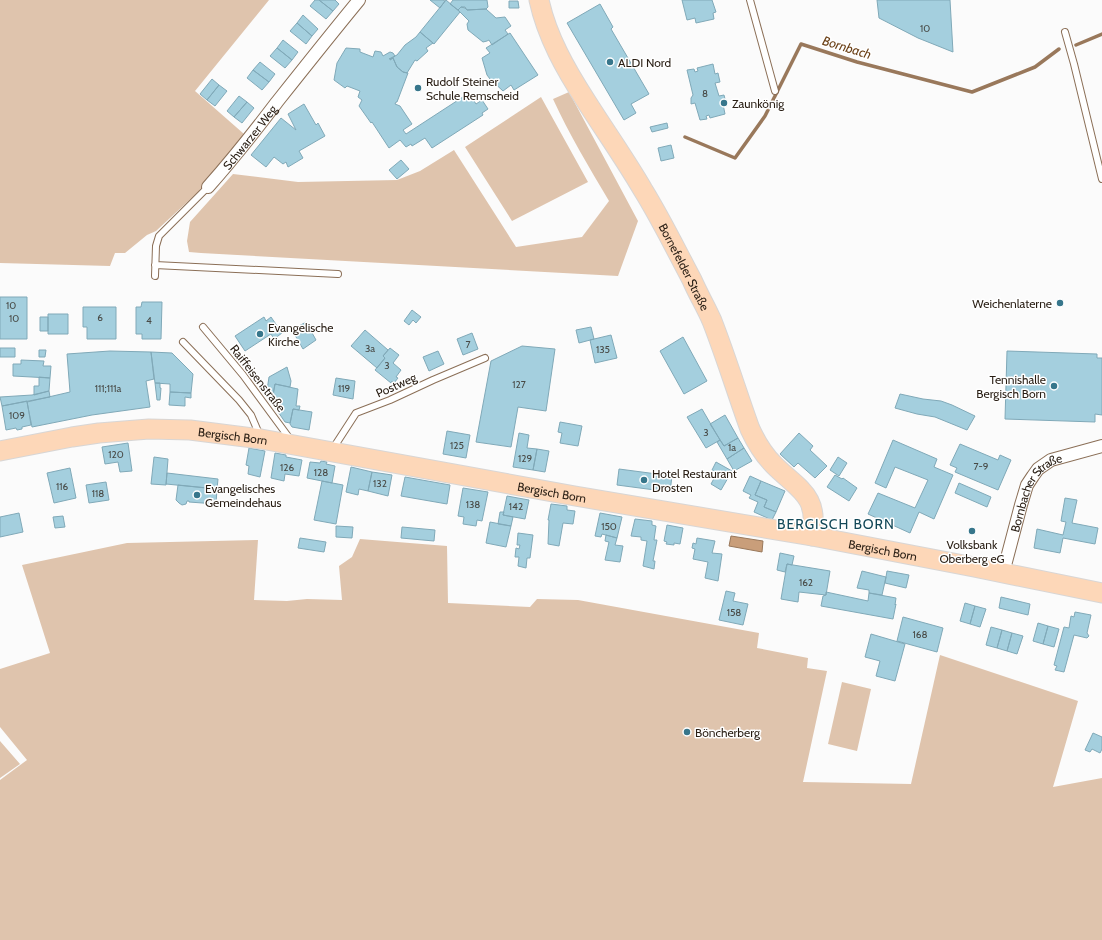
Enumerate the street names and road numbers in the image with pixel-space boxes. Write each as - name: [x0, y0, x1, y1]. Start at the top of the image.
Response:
- street label: Schwarzer Weg: [219, 101, 280, 172]
- street label: Bornefelder Straße: [656, 221, 713, 313]
- street label: Raiffeisenstraße: [227, 341, 289, 415]
- street label: Postweg: [373, 369, 420, 401]
- street label: Bergisch Born: [197, 424, 269, 448]
- street label: Bornbacher Straße: [1007, 450, 1064, 534]
- street label: Bergisch Born: [516, 478, 588, 505]
- street label: Bergisch Born: [847, 536, 919, 564]

